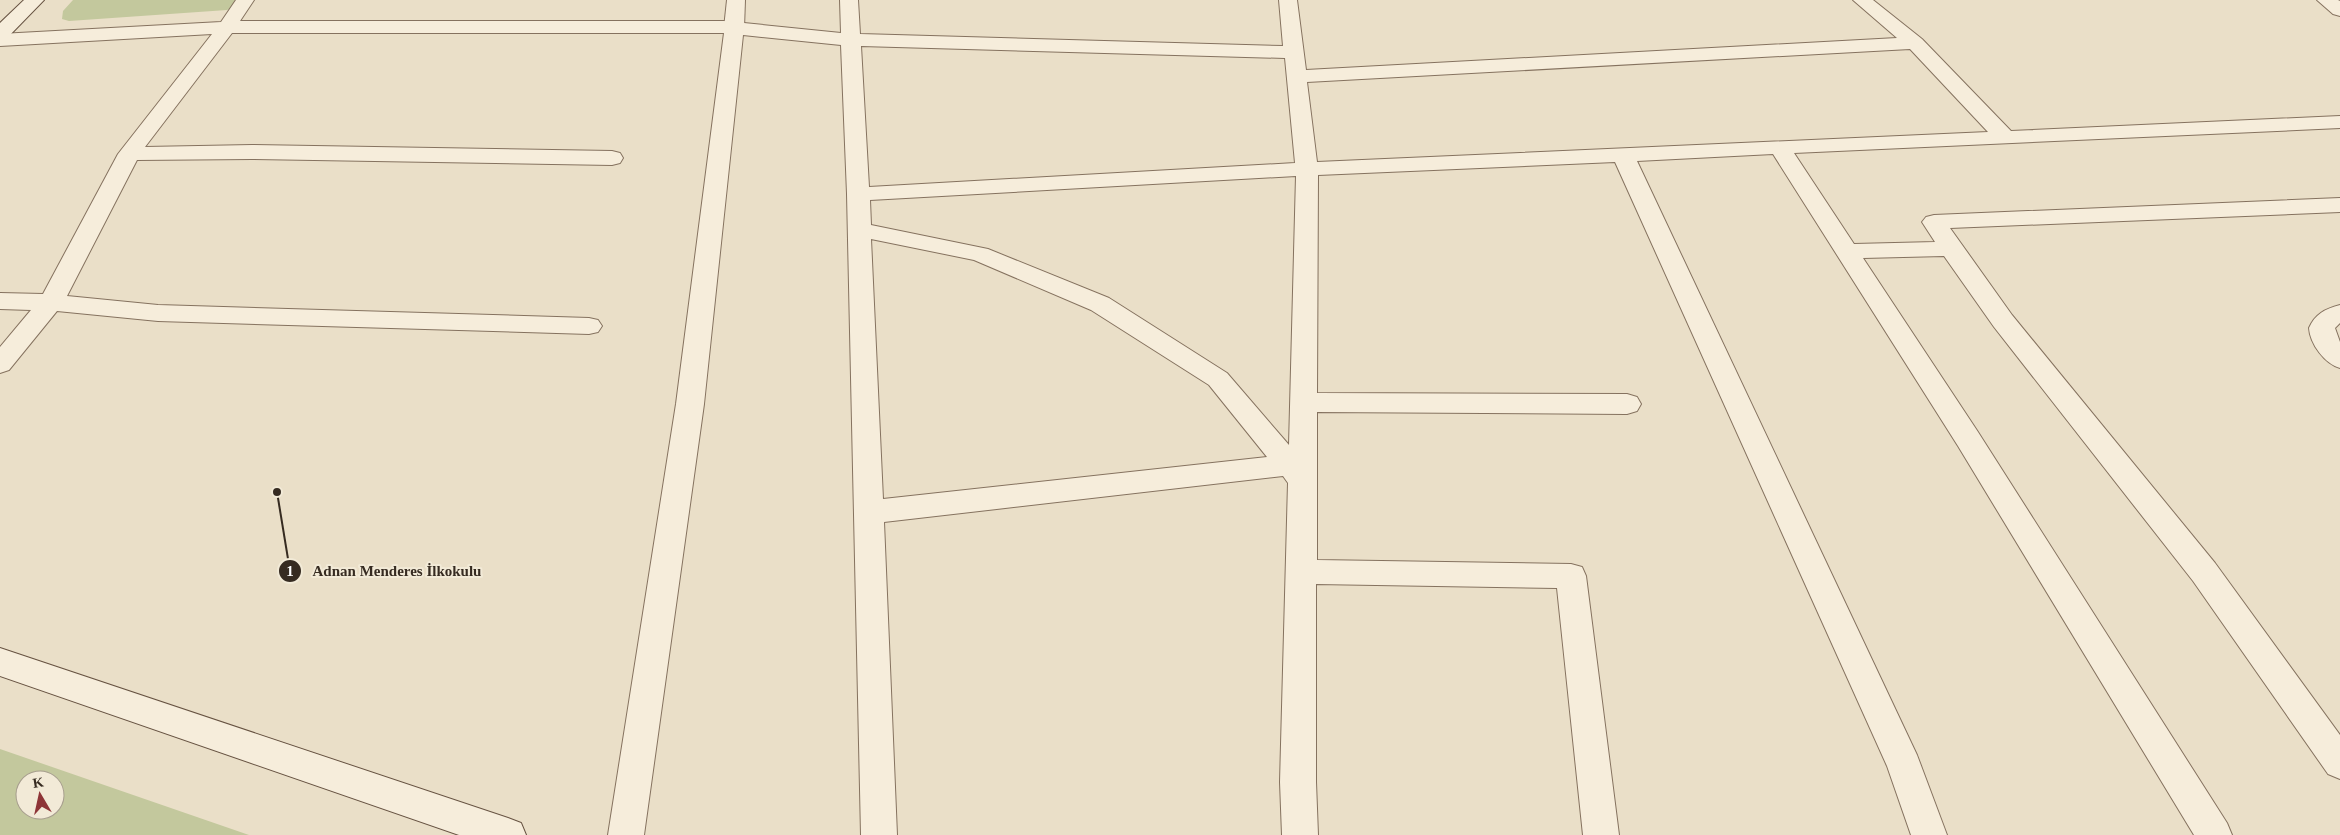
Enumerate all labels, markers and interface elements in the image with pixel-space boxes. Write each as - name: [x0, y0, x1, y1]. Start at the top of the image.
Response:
- callout: Adnan Menderes İlkokulu: [278, 556, 492, 586]
- text: 1: [286, 563, 294, 579]
- text: Adnan Menderes İlkokulu: [313, 563, 481, 579]
- north arrow: [15, 770, 65, 820]
- text: K: [31, 774, 45, 791]

